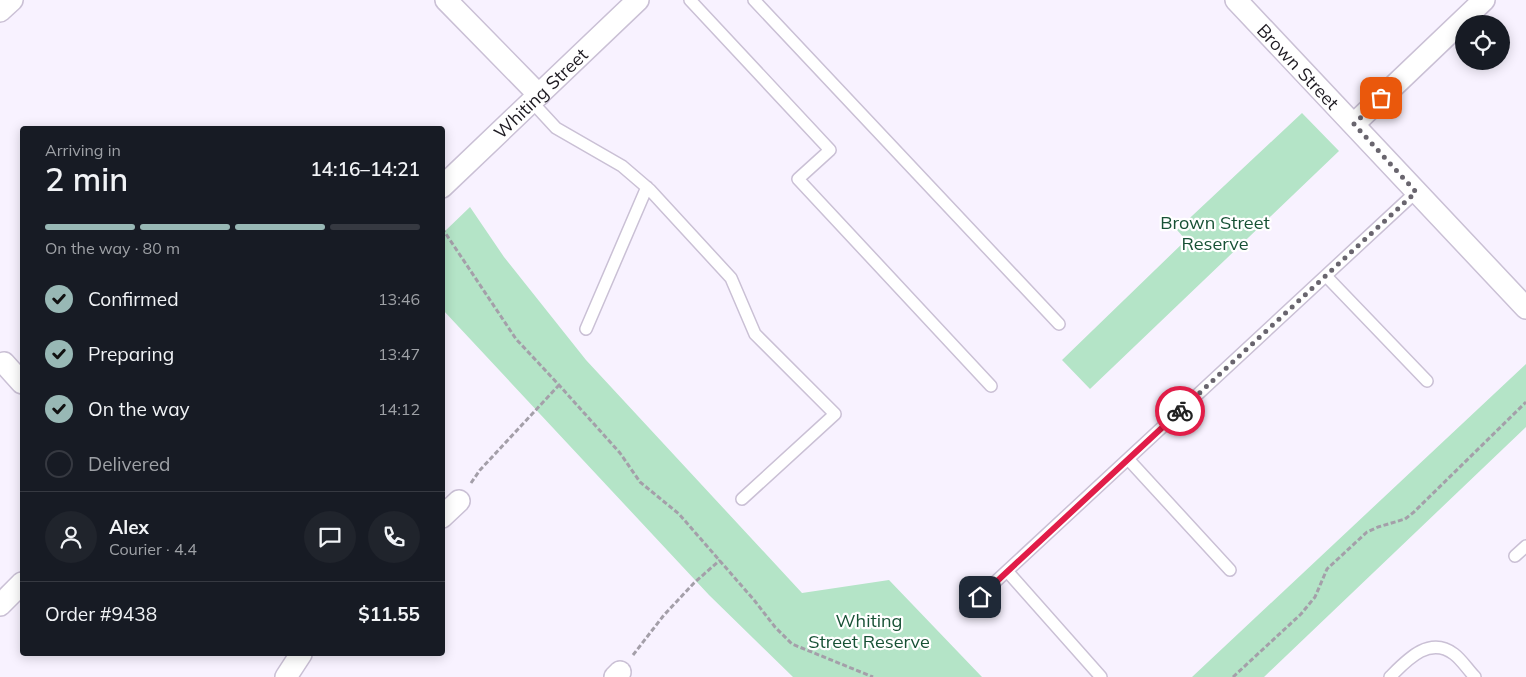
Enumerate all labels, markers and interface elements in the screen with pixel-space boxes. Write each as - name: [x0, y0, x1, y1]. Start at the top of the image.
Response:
- map controls: [1455, 15, 1510, 70]
- button: locate: [1455, 15, 1510, 70]
- street label: Brown Street: [1252, 18, 1344, 114]
- street label: Whiting Street: [489, 43, 592, 143]
- pin: [1360, 77, 1402, 119]
- icon: bag: [1367, 84, 1395, 112]
- text: Arriving in: [45, 140, 121, 160]
- text: 14:16–14:21: [310, 157, 420, 181]
- text: 2 min: [45, 159, 128, 199]
- park label: Brown Street Reserve: [1160, 211, 1270, 255]
- text: On the way · 80 m: [45, 238, 180, 258]
- icon: check: [45, 285, 73, 313]
- text: Confirmed: [88, 287, 179, 311]
- text: 13:46: [378, 289, 420, 309]
- icon: check: [45, 340, 73, 368]
- text: Preparing: [88, 342, 174, 366]
- text: 13:47: [378, 344, 420, 364]
- courier: [1155, 386, 1205, 436]
- icon: check: [45, 395, 73, 423]
- text: On the way: [88, 397, 190, 421]
- icon: bike: [1166, 397, 1194, 425]
- text: 14:12: [378, 399, 420, 419]
- text: Delivered: [88, 452, 170, 476]
- button: person: [45, 511, 97, 563]
- button: chat: [304, 511, 356, 563]
- button: phone: [368, 511, 420, 563]
- text: Alex: [109, 515, 149, 539]
- text: Courier · 4.4: [109, 539, 197, 559]
- pin: [959, 576, 1001, 618]
- icon: home: [966, 583, 994, 611]
- text: Order #9438: [45, 602, 157, 626]
- text: $11.55: [358, 602, 420, 626]
- park label: Whiting Street Reserve: [808, 609, 930, 653]

